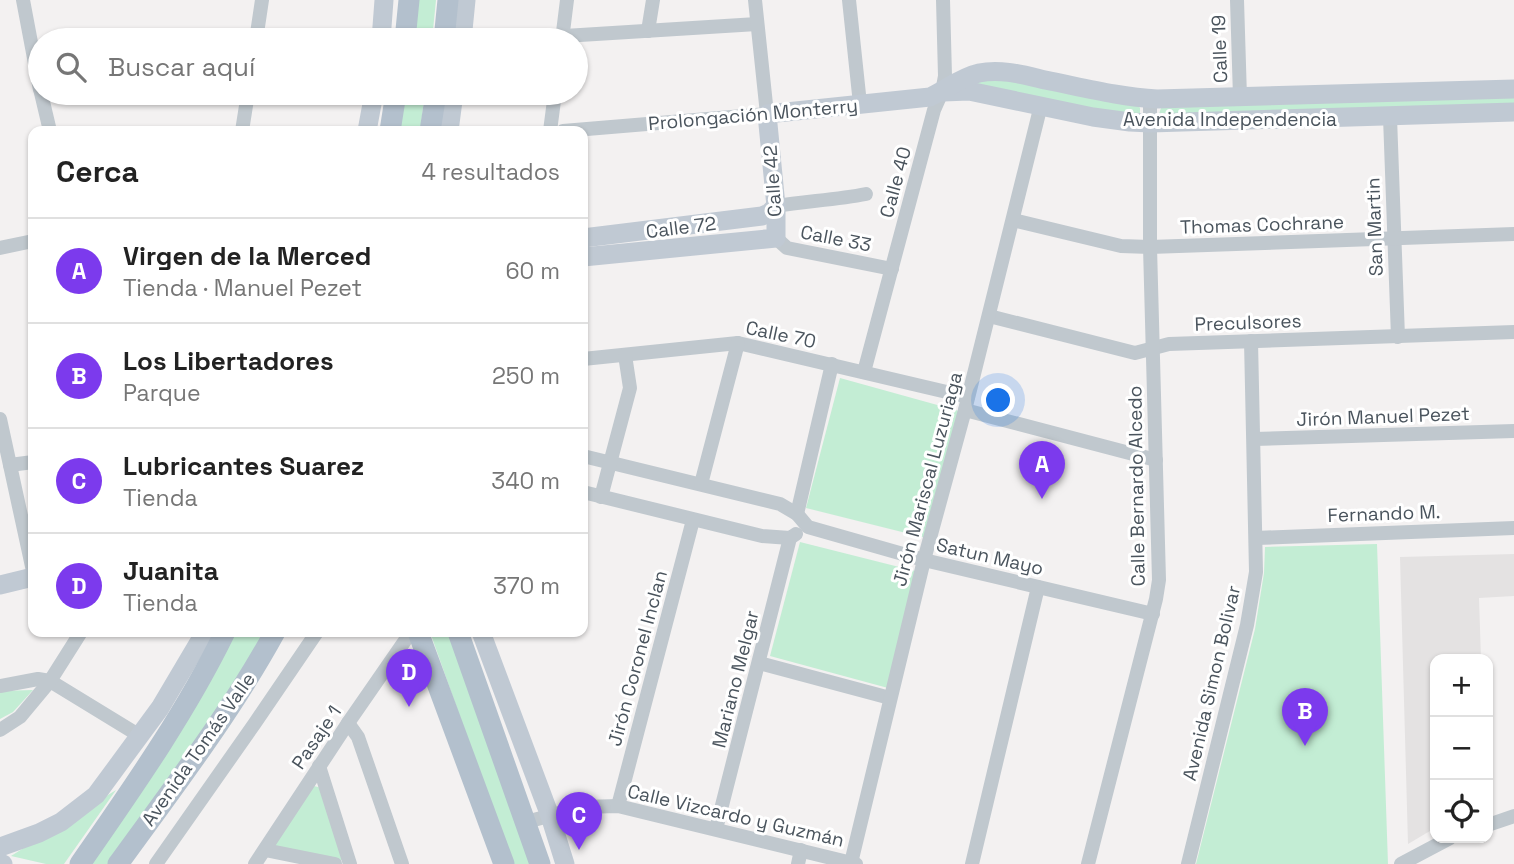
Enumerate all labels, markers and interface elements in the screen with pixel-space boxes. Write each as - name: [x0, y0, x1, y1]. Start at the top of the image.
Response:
- street label: Calle 19: [1206, 14, 1233, 83]
- search box: [28, 28, 588, 105]
- icon: search: [52, 48, 90, 86]
- text: Buscar aquí: [108, 50, 255, 84]
- street label: Prolongación Monterry: [647, 93, 859, 136]
- street label: Avenida Independencia: [1123, 107, 1337, 132]
- street label: Calle 42: [758, 144, 787, 218]
- street label: Calle 40: [874, 144, 917, 220]
- text: Cerca: [56, 152, 139, 191]
- text: 4 resultados: [421, 157, 560, 187]
- street label: San Martin: [1360, 177, 1389, 277]
- street label: Thomas Cochrane: [1179, 209, 1345, 240]
- street label: Calle 72: [645, 211, 718, 244]
- street label: Calle 33: [798, 219, 873, 258]
- text: Virgen de la Merced: [123, 239, 371, 273]
- text: A: [72, 256, 86, 286]
- text: 60 m: [505, 256, 560, 286]
- text: Tienda · Manuel Pezet: [123, 273, 362, 303]
- street label: Preculsores: [1194, 308, 1302, 337]
- street label: Calle 70: [743, 315, 818, 354]
- text: Los Libertadores: [123, 344, 334, 378]
- text: B: [71, 361, 87, 391]
- text: 250 m: [492, 361, 560, 391]
- street label: Jirón Mariscal Luzuriaga: [887, 369, 968, 589]
- text: Parque: [123, 378, 201, 408]
- your location: [981, 383, 1015, 417]
- street label: Calle Bernardo Alcedo: [1122, 385, 1151, 587]
- street label: Jirón Manuel Pezet: [1296, 401, 1470, 432]
- pin: A: [1019, 441, 1065, 499]
- text: Lubricantes Suarez: [123, 449, 364, 483]
- text: C: [72, 466, 86, 496]
- text: 340 m: [491, 466, 560, 496]
- text: Tienda: [123, 483, 198, 513]
- street label: Fernando M.: [1327, 499, 1441, 528]
- street label: Satun Mayo: [934, 532, 1046, 581]
- text: Juanita: [123, 554, 219, 588]
- street label: Jirón Coronel Inclan: [602, 568, 673, 749]
- text: D: [71, 571, 87, 601]
- text: 370 m: [493, 571, 560, 601]
- street label: Avenida Simon Bolivar: [1177, 583, 1246, 783]
- text: Tienda: [123, 588, 198, 618]
- street label: Mariano Melgar: [706, 608, 765, 751]
- pin: D: [386, 649, 432, 707]
- map controls: [1430, 654, 1493, 843]
- button: +: [1430, 654, 1493, 717]
- street label: Avenida Tomás Valle: [136, 668, 261, 831]
- pin: B: [1282, 688, 1328, 746]
- street label: Pasaje 1: [286, 701, 347, 774]
- button: −: [1430, 717, 1493, 780]
- street label: Calle Vizcardo y Guzmán: [625, 778, 847, 853]
- button: locate: [1430, 780, 1493, 843]
- pin: C: [556, 792, 602, 850]

